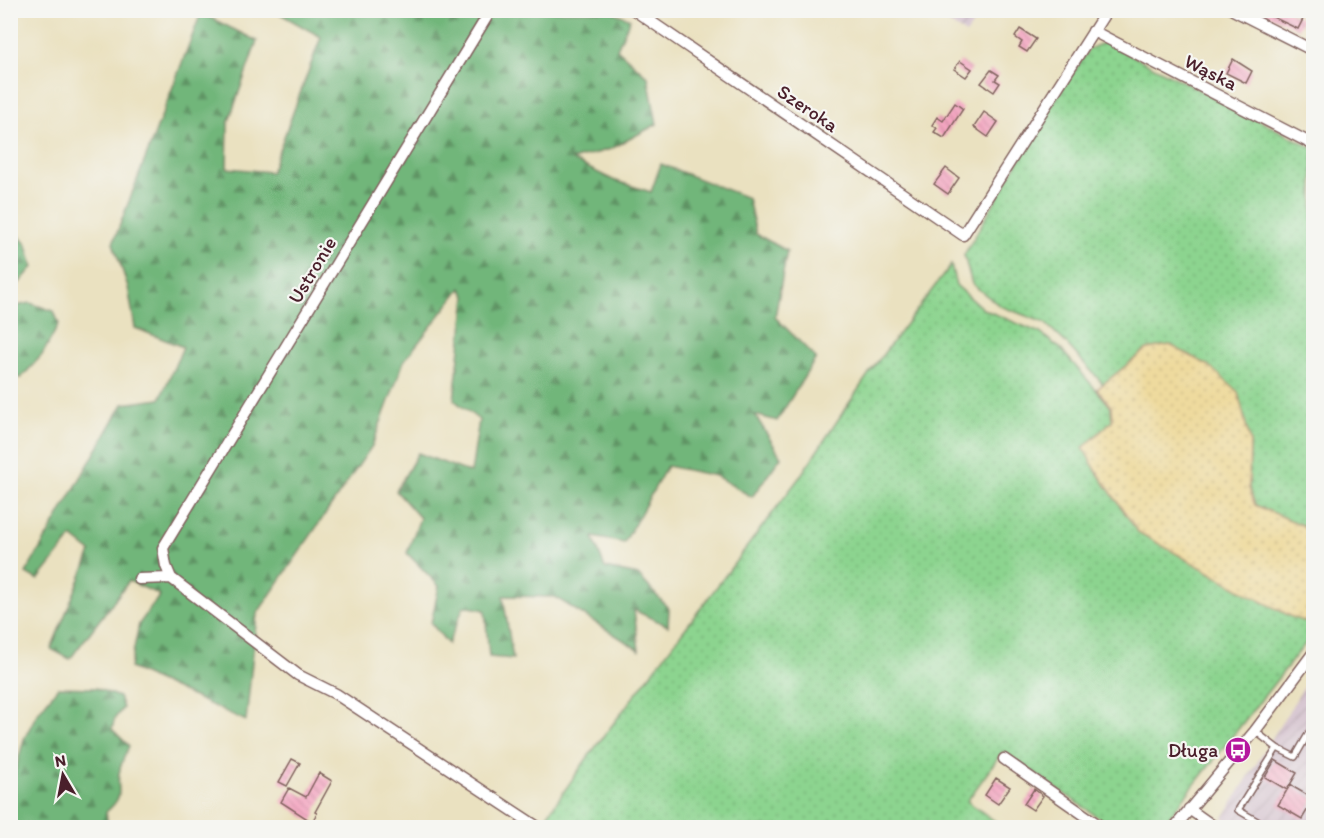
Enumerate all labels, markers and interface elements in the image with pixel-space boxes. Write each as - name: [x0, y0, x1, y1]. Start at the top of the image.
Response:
- street label: Wąska: [1180, 49, 1242, 96]
- street label: Szeroka: [773, 79, 844, 137]
- street label: Ustronie: [283, 232, 341, 308]
- bus stop icon: Długa: [1223, 735, 1253, 765]
- place label: Długa: [1168, 738, 1218, 762]
- north arrow: [33, 745, 93, 805]
- text: N: [54, 750, 67, 771]

